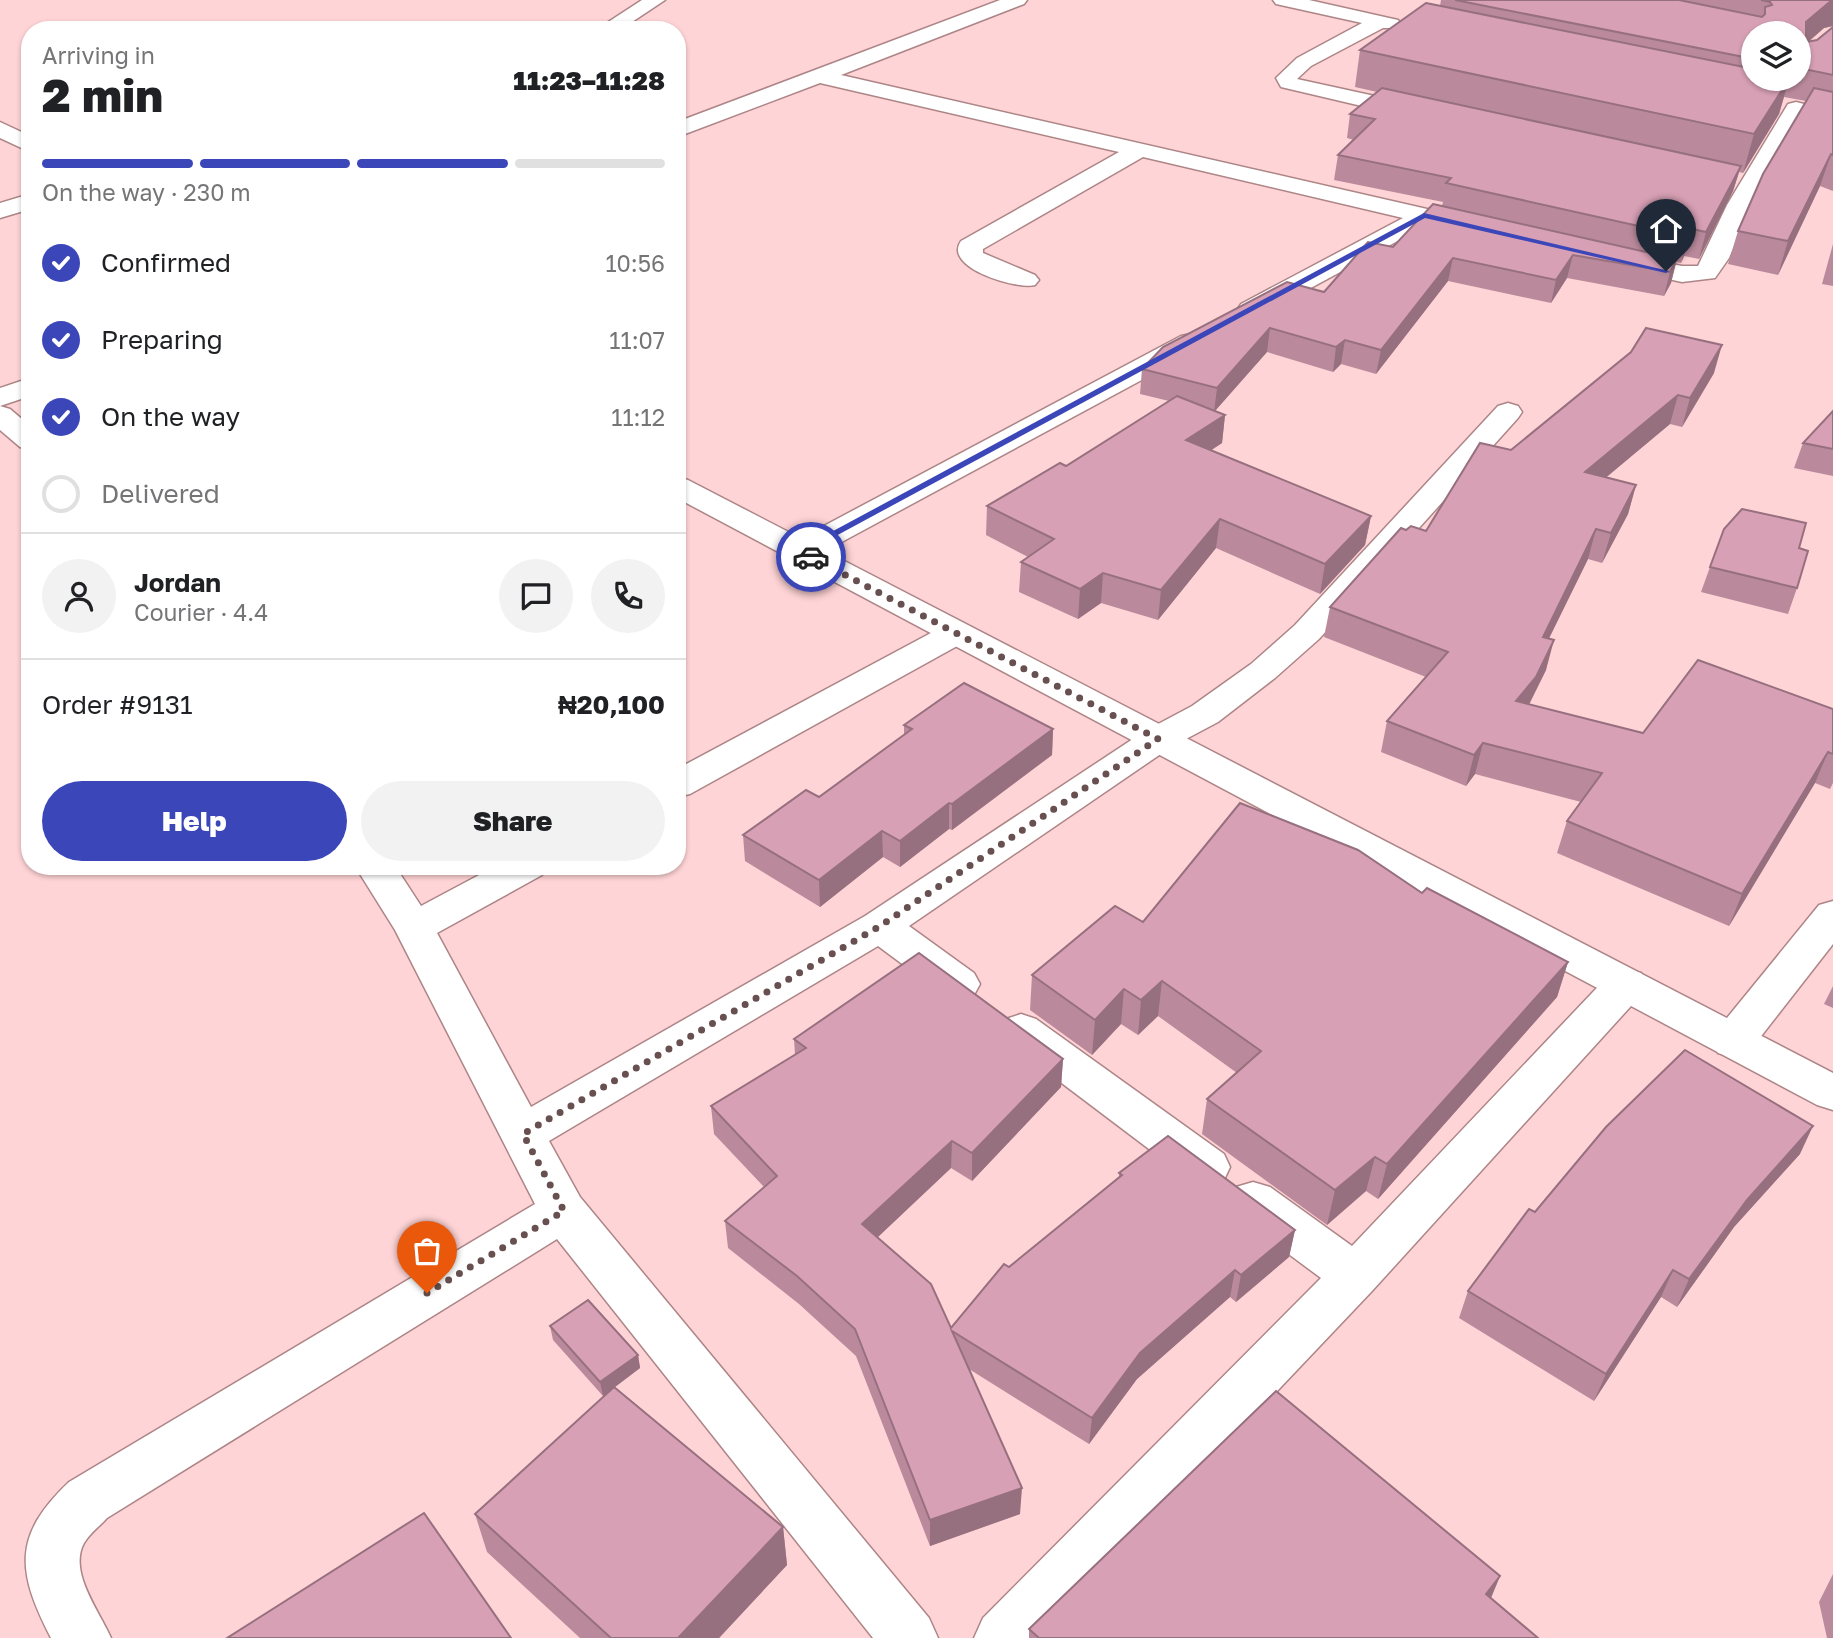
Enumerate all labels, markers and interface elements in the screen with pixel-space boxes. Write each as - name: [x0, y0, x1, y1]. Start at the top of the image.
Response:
- map controls: [1741, 21, 1811, 91]
- button: layers: [1741, 21, 1811, 91]
- text: Arriving in: [42, 41, 155, 69]
- text: 11:23–11:28: [513, 65, 665, 96]
- text: 2 min: [42, 67, 163, 122]
- text: On the way · 230 m: [42, 178, 251, 206]
- pin: [1636, 199, 1696, 271]
- icon: home: [1647, 210, 1685, 248]
- icon: check: [42, 244, 80, 282]
- text: Confirmed: [101, 247, 231, 278]
- text: 10:56: [605, 249, 665, 277]
- icon: check: [42, 321, 80, 359]
- text: Preparing: [101, 324, 223, 355]
- text: 11:07: [609, 326, 665, 354]
- icon: check: [42, 398, 80, 436]
- text: On the way: [101, 401, 240, 432]
- text: 11:12: [611, 403, 665, 431]
- text: Delivered: [101, 478, 220, 509]
- courier: [776, 522, 846, 592]
- icon: car: [792, 538, 830, 576]
- button: person: [42, 559, 116, 633]
- button: chat: [499, 559, 573, 633]
- button: phone: [591, 559, 665, 633]
- text: Jordan: [134, 567, 221, 598]
- text: Courier · 4.4: [134, 598, 268, 626]
- text: Order #9131: [42, 689, 193, 720]
- text: ₦20,100: [558, 689, 665, 720]
- button: Help: [42, 781, 347, 861]
- button: Share: [361, 781, 665, 861]
- pin: [397, 1221, 457, 1293]
- icon: bag: [408, 1232, 446, 1270]

